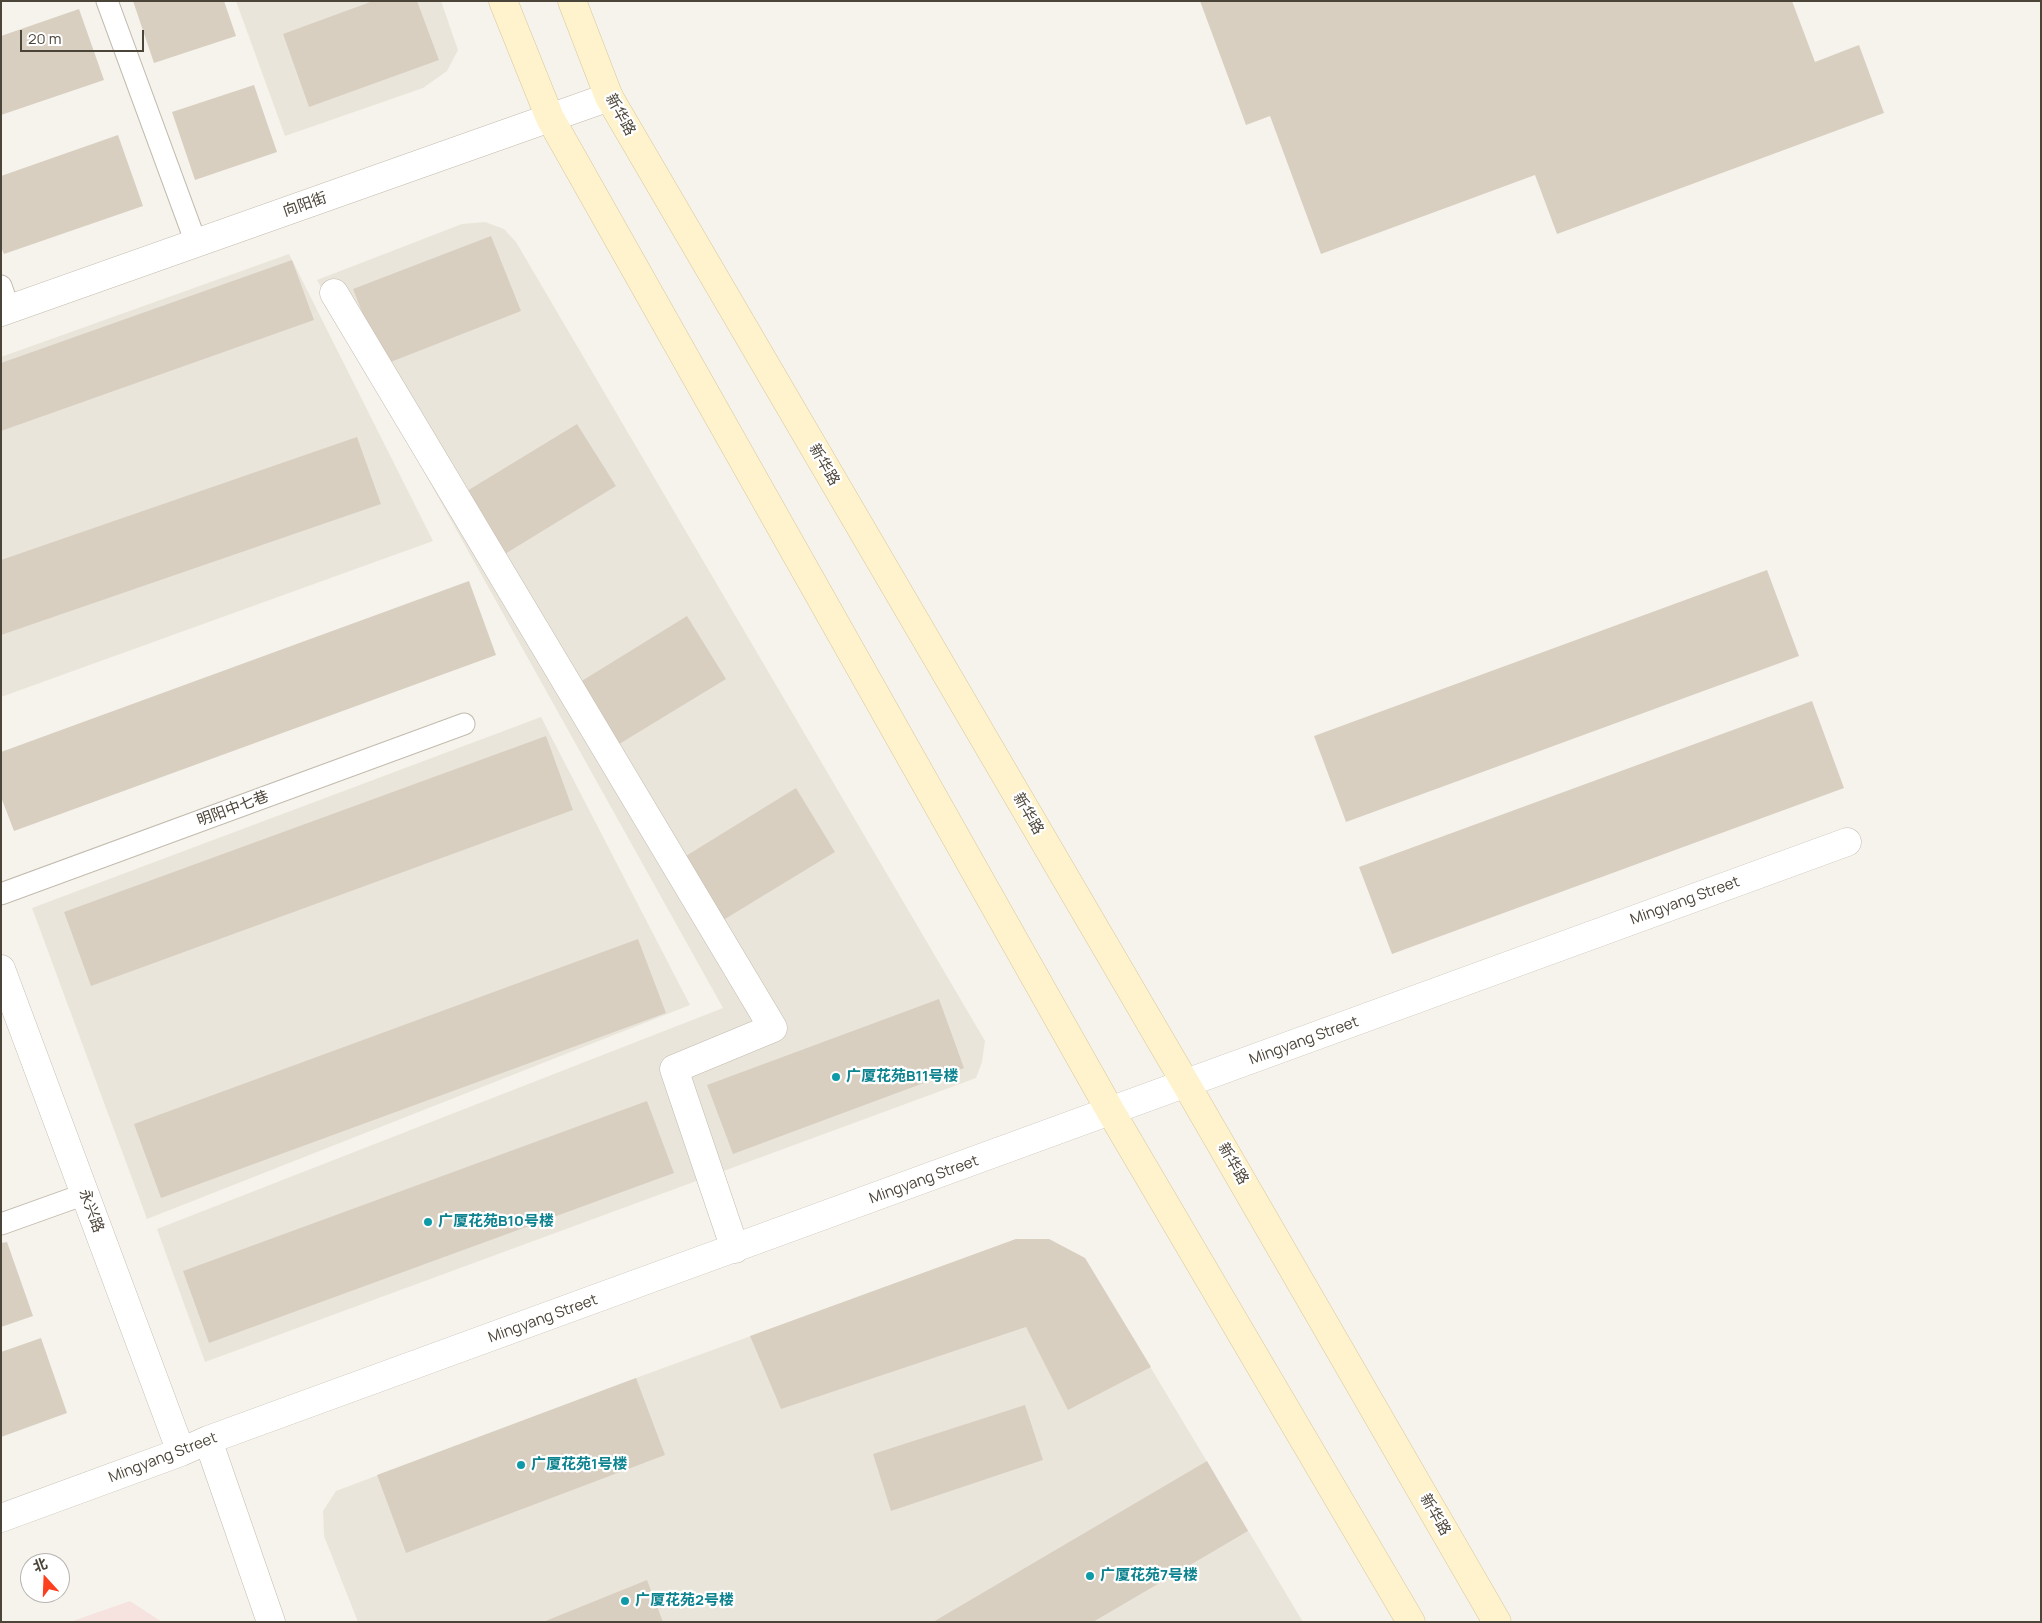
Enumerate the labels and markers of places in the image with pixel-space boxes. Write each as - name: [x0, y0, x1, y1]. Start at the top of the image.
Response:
- place label: 广厦花苑B11号楼: [846, 1068, 959, 1086]
- marker: 广厦花苑B11号楼: [830, 1071, 842, 1083]
- place label: 广厦花苑B10号楼: [438, 1213, 554, 1231]
- marker: 广厦花苑B10号楼: [422, 1216, 434, 1228]
- place label: 广厦花苑1号楼: [531, 1456, 628, 1474]
- marker: 广厦花苑1号楼: [515, 1459, 527, 1471]
- place label: 广厦花苑7号楼: [1100, 1567, 1198, 1585]
- marker: 广厦花苑7号楼: [1084, 1570, 1096, 1582]
- place label: 广厦花苑2号楼: [635, 1592, 734, 1610]
- marker: 广厦花苑2号楼: [619, 1595, 631, 1607]

